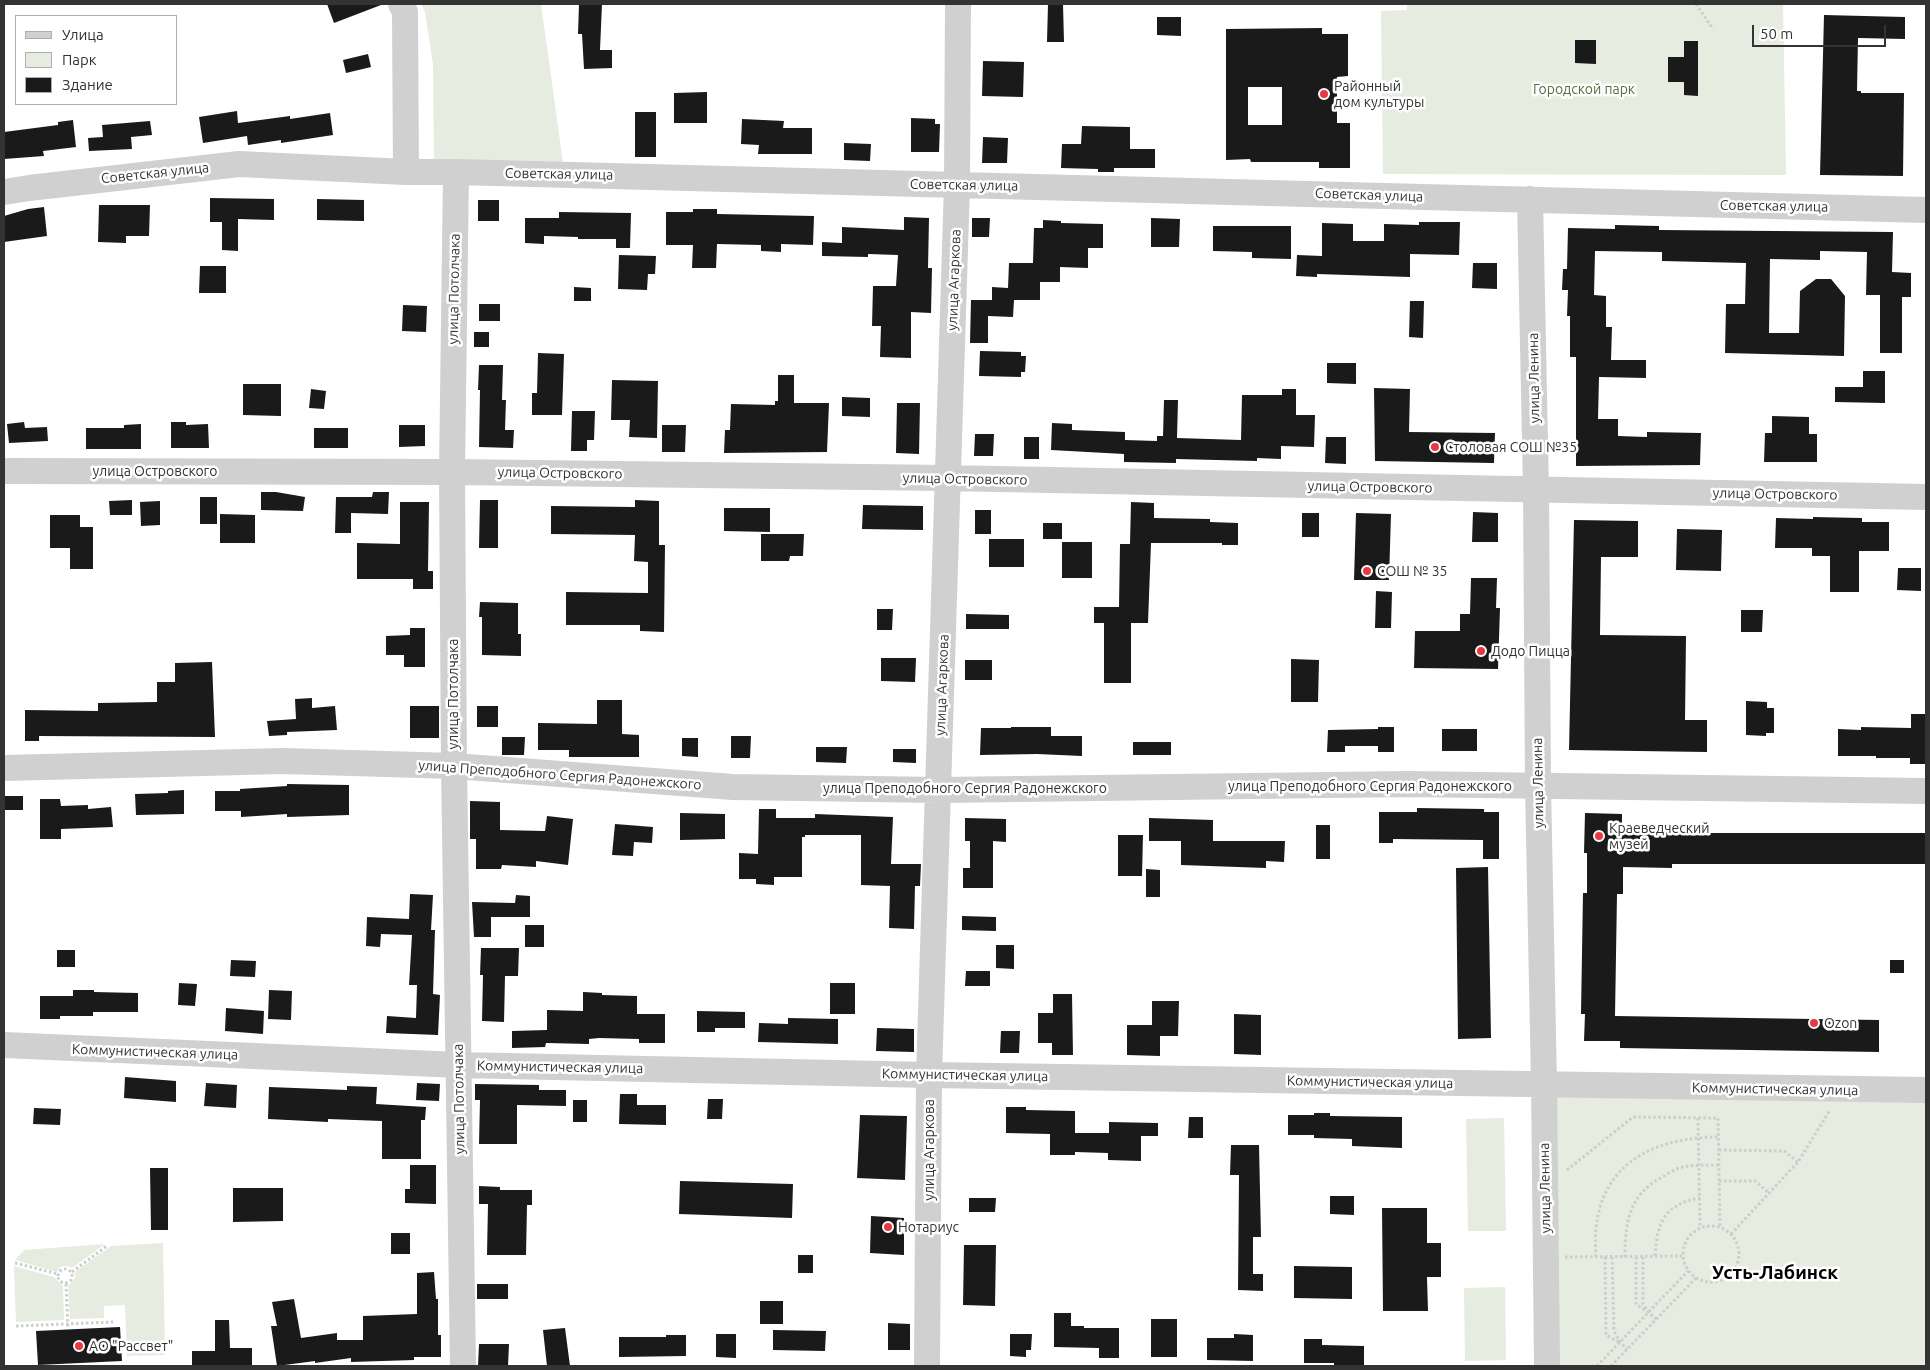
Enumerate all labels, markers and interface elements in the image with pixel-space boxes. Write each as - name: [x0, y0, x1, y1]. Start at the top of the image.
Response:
- legend: [15, 15, 178, 105]
- scale bar: [1755, 15, 1889, 47]
- text: 50 m: [1760, 25, 1793, 42]
- text: Улица: [62, 26, 104, 43]
- text: Парк: [62, 51, 97, 68]
- text: Здание: [62, 76, 113, 93]
- place label: Районный дом культуры: [1334, 78, 1424, 110]
- park label: Городской парк: [1533, 81, 1635, 97]
- marker: Районный дом культуры: [1318, 88, 1330, 100]
- street label: Советская улица: [100, 159, 210, 187]
- street label: Советская улица: [505, 165, 613, 183]
- street label: Советская улица: [910, 176, 1018, 194]
- street label: Советская улица: [1315, 185, 1423, 205]
- street label: Советская улица: [1720, 197, 1828, 215]
- street label: улица Агаркова: [944, 229, 964, 331]
- street label: улица Потолчака: [445, 233, 463, 345]
- street label: улица Ленина: [1525, 332, 1543, 424]
- place label: Столовая СОШ №35: [1445, 439, 1577, 455]
- marker: Столовая СОШ №35: [1429, 441, 1441, 453]
- street label: улица Островского: [93, 463, 217, 479]
- street label: улица Островского: [497, 464, 623, 482]
- street label: улица Островского: [902, 470, 1028, 488]
- street label: улица Островского: [1307, 478, 1433, 496]
- street label: улица Островского: [1712, 485, 1838, 503]
- place label: СОШ № 35: [1377, 563, 1448, 579]
- marker: СОШ № 35: [1361, 565, 1373, 577]
- street label: улица Агаркова: [932, 634, 952, 736]
- street label: улица Потолчака: [445, 639, 461, 749]
- place label: Додо Пицца: [1491, 643, 1570, 659]
- marker: Додо Пицца: [1475, 645, 1487, 657]
- street label: улица Ленина: [1529, 737, 1547, 829]
- street label: улица Преподобного Сергия Радонежского: [418, 757, 702, 793]
- street label: улица Преподобного Сергия Радонежского: [1228, 778, 1512, 794]
- street label: улица Преподобного Сергия Радонежского: [823, 780, 1107, 796]
- place label: Краеведческий музей: [1609, 820, 1710, 852]
- marker: Краеведческий музей: [1593, 830, 1605, 842]
- place label: Ozon: [1824, 1015, 1857, 1031]
- marker: Ozon: [1808, 1017, 1820, 1029]
- street label: Коммунистическая улица: [72, 1041, 238, 1063]
- street label: улица Потолчака: [450, 1043, 468, 1155]
- street label: Коммунистическая улица: [477, 1057, 643, 1077]
- street label: Коммунистическая улица: [882, 1065, 1048, 1085]
- street label: Коммунистическая улица: [1287, 1072, 1453, 1092]
- street label: Коммунистическая улица: [1692, 1079, 1858, 1099]
- street label: улица Агаркова: [921, 1099, 937, 1201]
- street label: улица Ленина: [1536, 1142, 1554, 1234]
- place label: Нотариус: [898, 1219, 959, 1235]
- marker: Нотариус: [882, 1221, 894, 1233]
- district label: Усть-Лабинск: [1712, 1262, 1838, 1284]
- place label: АО "Рассвет": [89, 1338, 173, 1354]
- marker: АО "Рассвет": [73, 1340, 85, 1352]

